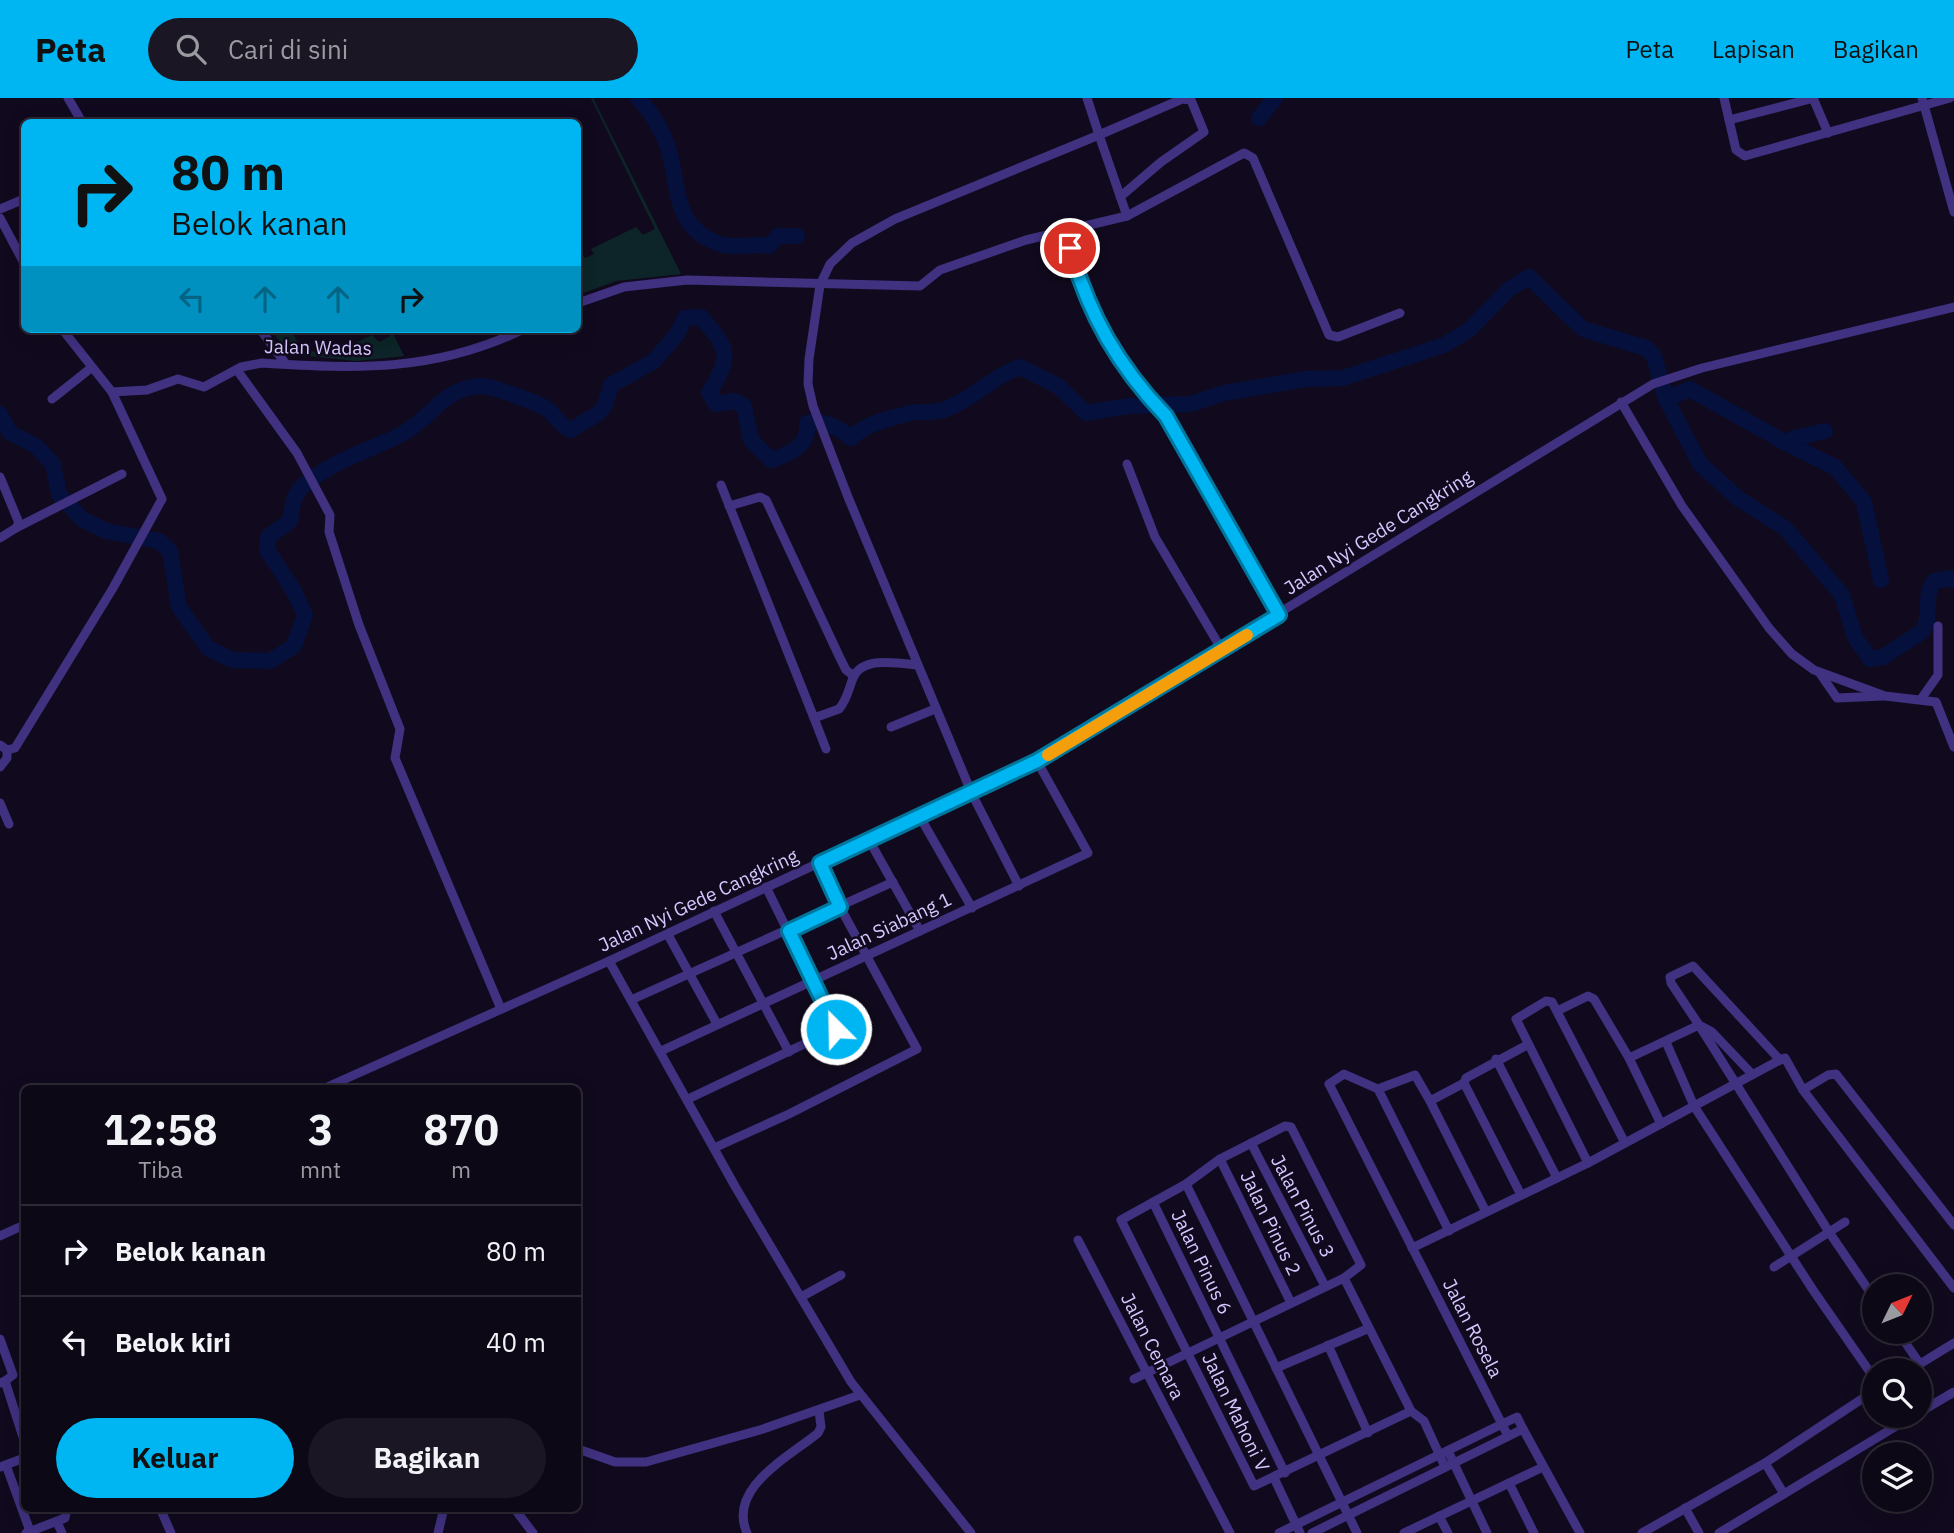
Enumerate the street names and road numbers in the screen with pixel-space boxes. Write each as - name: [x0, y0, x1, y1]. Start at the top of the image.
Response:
- street label: Jalan Wadas: [264, 334, 372, 360]
- street label: Jalan Nyi Gede Cangkring: [1279, 464, 1477, 600]
- street label: Jalan Nyi Gede Cangkring: [594, 843, 802, 957]
- street label: Jalan Siabang 1: [823, 887, 955, 965]
- street label: Jalan Pinus 3: [1266, 1150, 1340, 1262]
- street label: Jalan Pinus 2: [1235, 1167, 1307, 1279]
- street label: Jalan Pinus 6: [1166, 1206, 1238, 1318]
- street label: Jalan Rosela: [1438, 1274, 1508, 1382]
- street label: Jalan Cemara: [1116, 1289, 1190, 1403]
- street label: Jalan Mahoni V: [1197, 1349, 1275, 1476]

